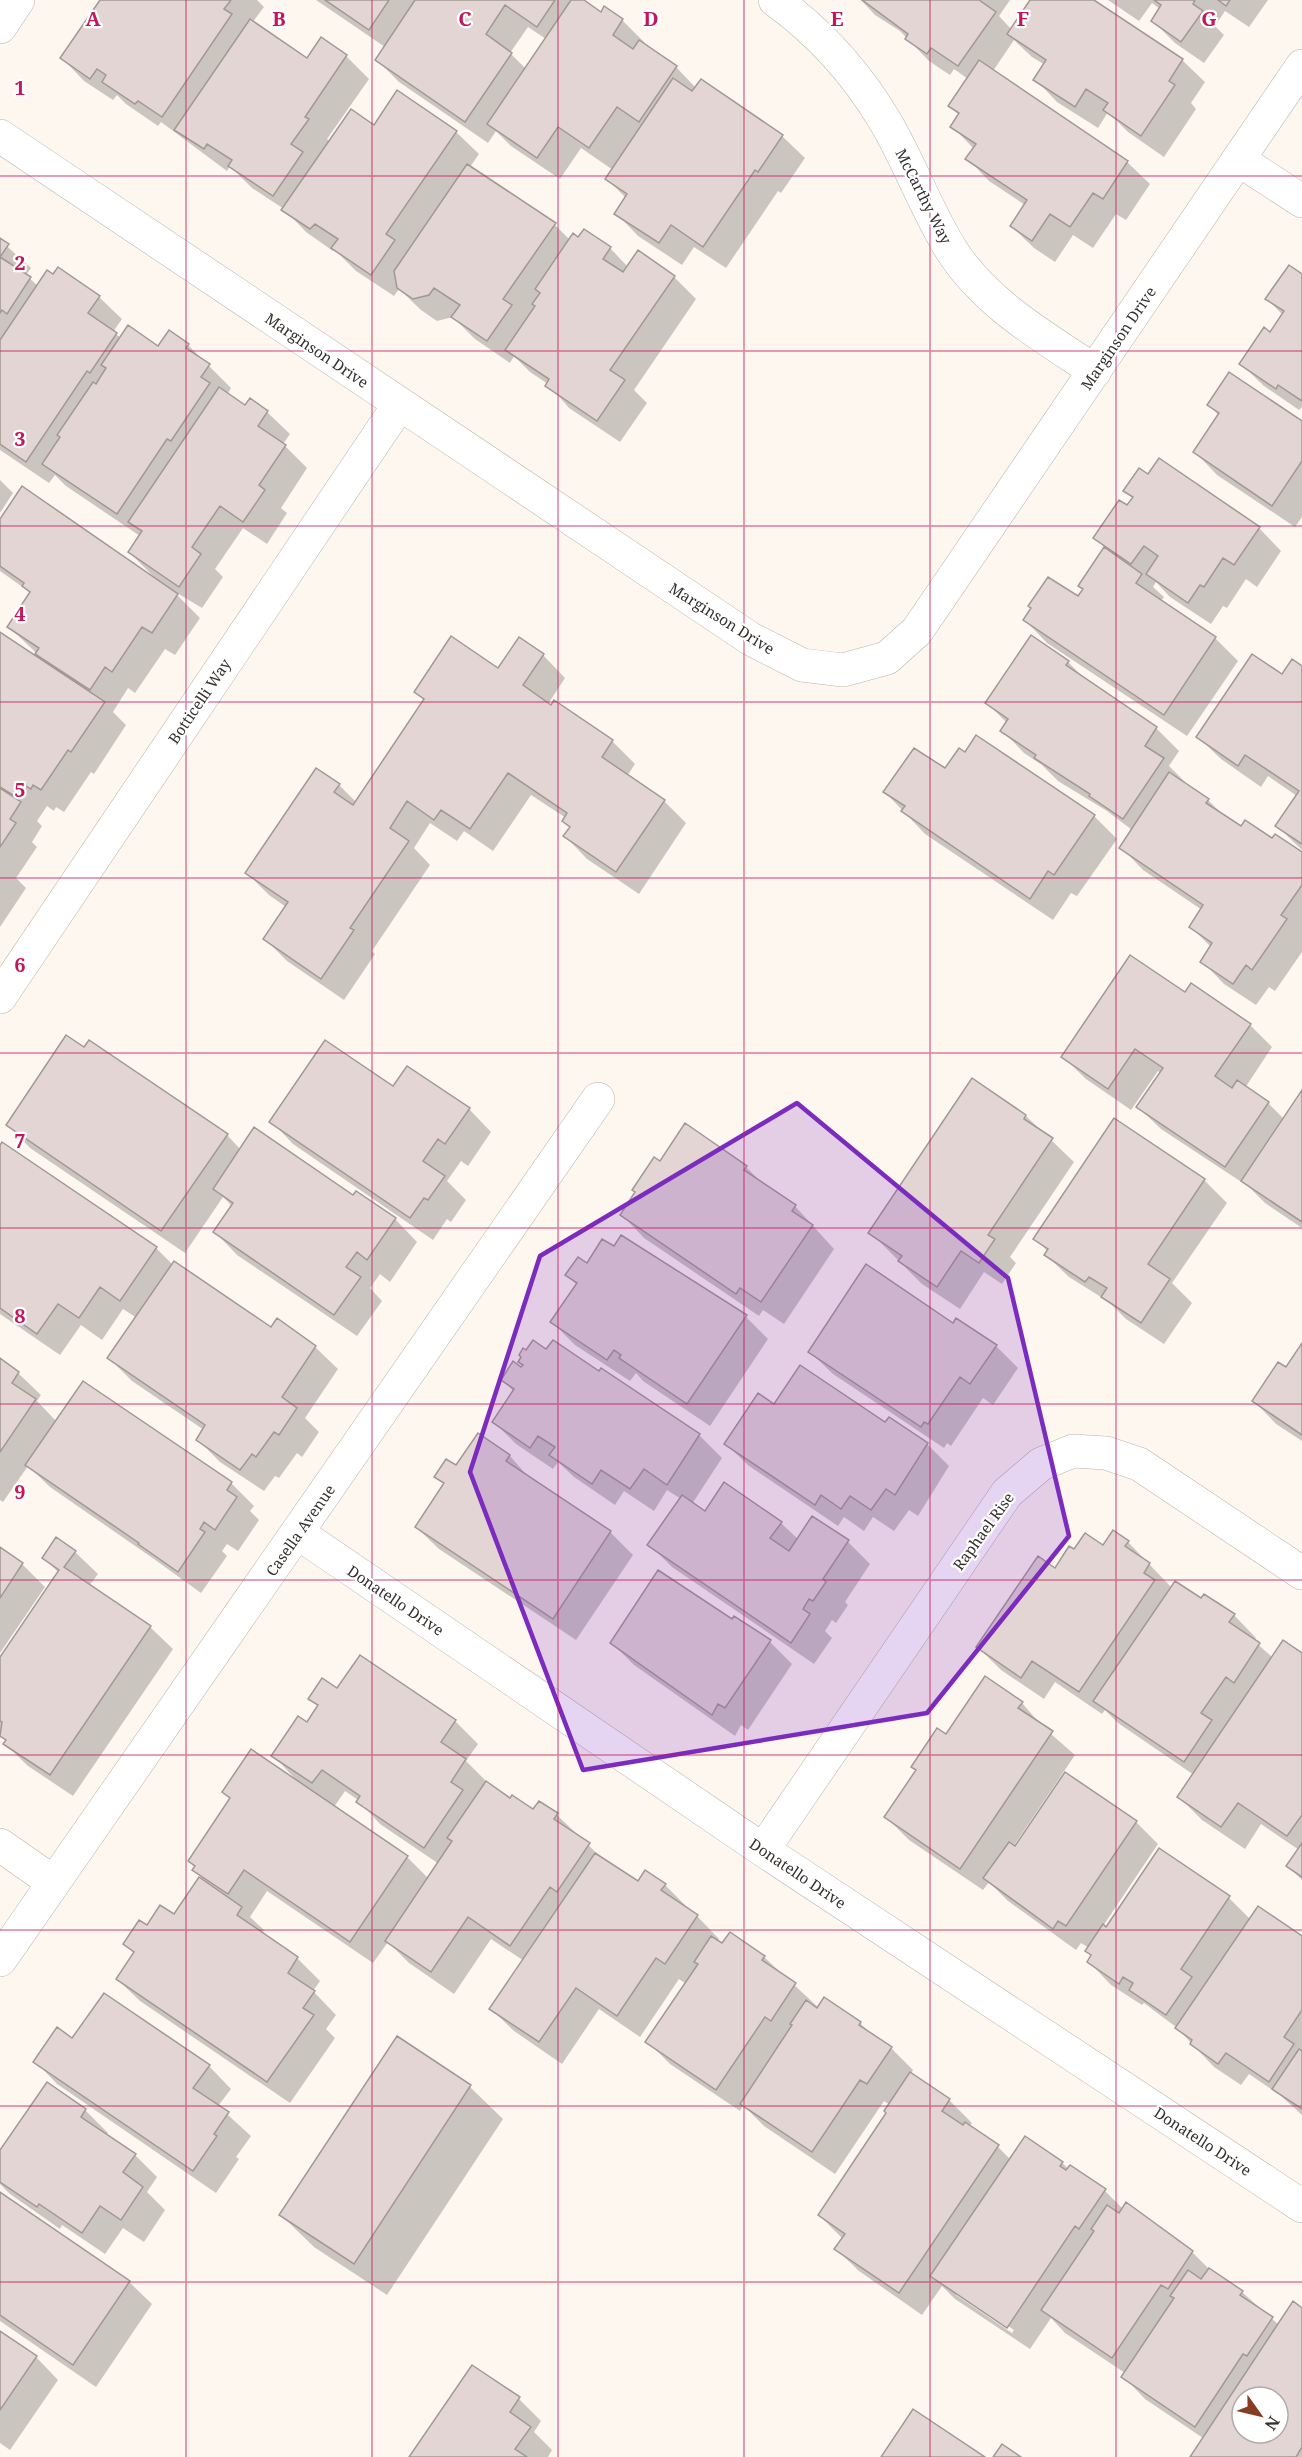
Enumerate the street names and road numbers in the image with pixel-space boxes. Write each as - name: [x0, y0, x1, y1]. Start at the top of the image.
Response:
- street label: McCarthy Way: [891, 145, 957, 247]
- street label: Marginson Drive: [1076, 282, 1160, 394]
- street label: Marginson Drive: [261, 308, 373, 392]
- street label: Marginson Drive: [666, 578, 778, 658]
- street label: Botticelli Way: [163, 654, 235, 747]
- street label: Casella Avenue: [261, 1480, 339, 1580]
- street label: Raphael Rise: [948, 1488, 1018, 1574]
- street label: Donatello Drive: [344, 1560, 448, 1640]
- street label: Donatello Drive: [746, 1833, 850, 1913]
- street label: Donatello Drive: [1150, 2102, 1256, 2180]

